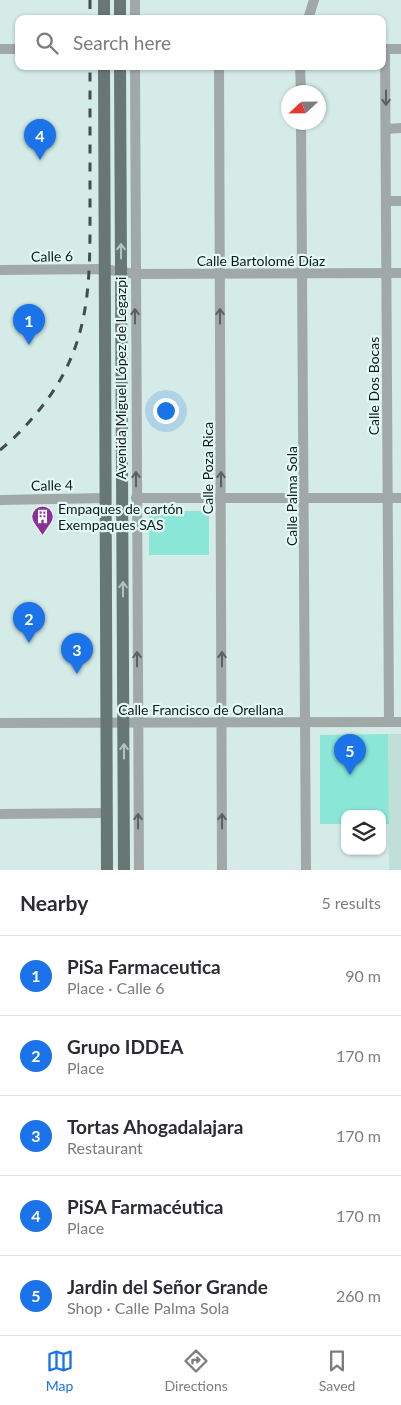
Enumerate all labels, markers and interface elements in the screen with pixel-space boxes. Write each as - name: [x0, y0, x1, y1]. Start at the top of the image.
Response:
- search box: [15, 15, 386, 70]
- icon: search: [33, 29, 61, 57]
- text: Search here: [73, 31, 171, 54]
- north arrow: [281, 85, 326, 130]
- one-way arrow: [381, 89, 391, 105]
- pin: 4: [24, 119, 56, 160]
- one-way arrow: [116, 244, 126, 260]
- street label: Calle 6: [31, 247, 73, 265]
- street label: Calle Bartolomé Díaz: [197, 252, 325, 269]
- street label: Avenida Miguel López de Legazpi: [112, 277, 129, 479]
- pin: 1: [13, 304, 45, 345]
- one-way arrow: [130, 309, 140, 325]
- one-way arrow: [215, 309, 225, 325]
- street label: Calle Dos Bocas: [365, 337, 382, 435]
- your location: [153, 398, 179, 424]
- street label: Calle Poza Rica: [199, 422, 216, 514]
- street label: Calle Palma Sola: [283, 446, 300, 546]
- one-way arrow: [131, 471, 141, 488]
- one-way arrow: [216, 471, 226, 488]
- street label: Calle 4: [31, 476, 73, 494]
- place label: Empaques de cartón Exempaques SAS: [58, 500, 183, 533]
- building icon: Empaques de cartón Exempaques SAS: [30, 504, 54, 535]
- one-way arrow: [118, 581, 128, 598]
- pin: 2: [13, 602, 45, 643]
- pin: 3: [61, 633, 93, 674]
- one-way arrow: [132, 651, 142, 668]
- one-way arrow: [217, 651, 227, 668]
- street label: Calle Francisco de Orellana: [118, 701, 284, 718]
- pin: 5: [334, 734, 366, 775]
- one-way arrow: [119, 744, 129, 760]
- map controls: [341, 810, 386, 855]
- button: layers: [341, 810, 386, 855]
- one-way arrow: [133, 814, 143, 830]
- one-way arrow: [217, 814, 227, 830]
- text: Nearby: [20, 890, 88, 915]
- text: 5 results: [321, 893, 381, 912]
- text: PiSa Farmaceutica: [67, 955, 221, 978]
- text: 1: [31, 966, 41, 985]
- text: 90 m: [345, 966, 381, 985]
- text: Place · Calle 6: [67, 978, 165, 997]
- text: Grupo IDDEA: [67, 1035, 183, 1058]
- text: 2: [31, 1046, 41, 1065]
- text: 170 m: [336, 1046, 381, 1065]
- text: Place: [67, 1058, 104, 1077]
- text: Tortas Ahogadalajara: [67, 1115, 243, 1138]
- text: 3: [31, 1126, 41, 1145]
- text: 170 m: [336, 1126, 381, 1145]
- text: Restaurant: [67, 1138, 143, 1157]
- text: PiSA Farmacéutica: [67, 1195, 223, 1218]
- text: 4: [31, 1206, 41, 1225]
- text: 170 m: [336, 1206, 381, 1225]
- text: Place: [67, 1218, 104, 1237]
- text: Jardin del Señor Grande: [67, 1275, 268, 1298]
- text: 5: [31, 1286, 41, 1305]
- text: 260 m: [336, 1286, 381, 1305]
- text: Shop · Calle Palma Sola: [67, 1298, 229, 1317]
- tab: Map: [46, 1347, 74, 1394]
- tab: Directions: [165, 1347, 228, 1394]
- tab: Saved: [319, 1347, 355, 1394]

